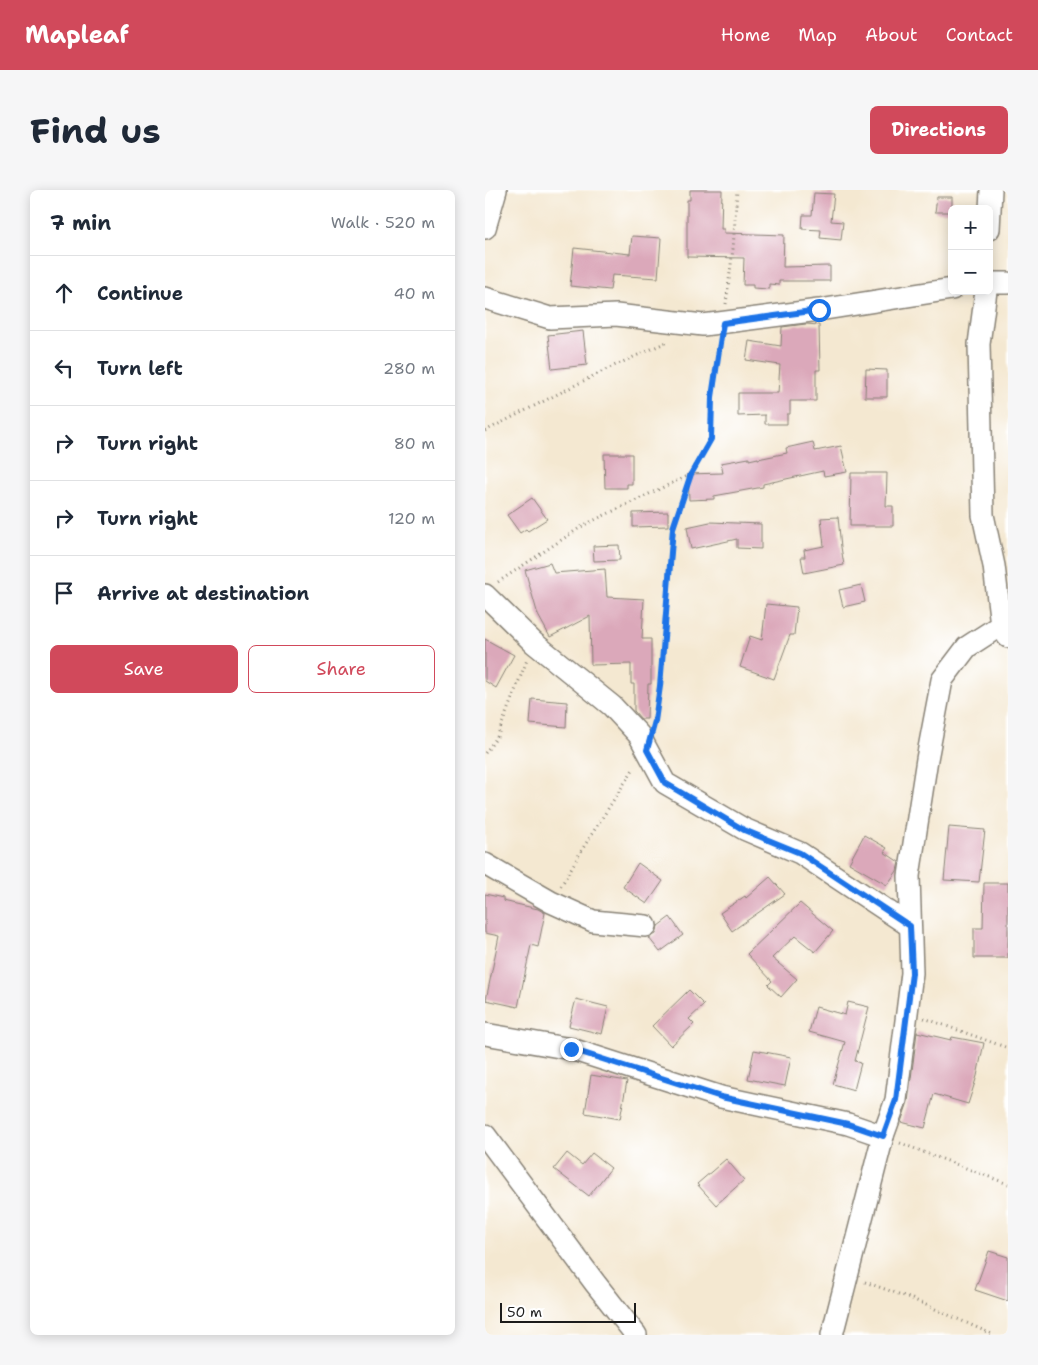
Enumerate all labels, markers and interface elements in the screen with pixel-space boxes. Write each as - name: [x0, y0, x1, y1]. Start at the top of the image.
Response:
- text: Mapleaf: [25, 19, 129, 51]
- text: Home: [721, 23, 770, 47]
- text: Map: [798, 23, 837, 47]
- text: About: [865, 23, 918, 47]
- text: Contact: [946, 23, 1013, 47]
- button: Directions: [870, 106, 1008, 154]
- text: Find us: [30, 107, 161, 154]
- map controls: [948, 205, 993, 295]
- button: +: [948, 205, 993, 250]
- text: 7 min: [50, 209, 111, 237]
- text: Walk · 520 m: [331, 212, 435, 233]
- button: −: [948, 250, 993, 295]
- icon: ahead: [50, 279, 78, 307]
- text: Continue: [97, 281, 183, 306]
- text: 40 m: [393, 283, 435, 304]
- route start: [808, 299, 831, 322]
- icon: left: [50, 354, 78, 382]
- text: Turn left: [97, 356, 183, 381]
- text: 280 m: [383, 358, 435, 379]
- icon: right: [50, 429, 78, 457]
- text: Turn right: [97, 431, 198, 456]
- text: 80 m: [394, 433, 435, 454]
- icon: right: [50, 504, 78, 532]
- text: Turn right: [97, 506, 198, 531]
- text: 120 m: [388, 508, 435, 529]
- icon: arrive: [50, 579, 78, 607]
- text: Arrive at destination: [97, 581, 309, 606]
- button: Save: [50, 645, 238, 693]
- button: Share: [248, 645, 435, 693]
- route end: [560, 1038, 583, 1061]
- scale bar: [500, 1300, 636, 1323]
- text: 50 m: [507, 1303, 542, 1321]

